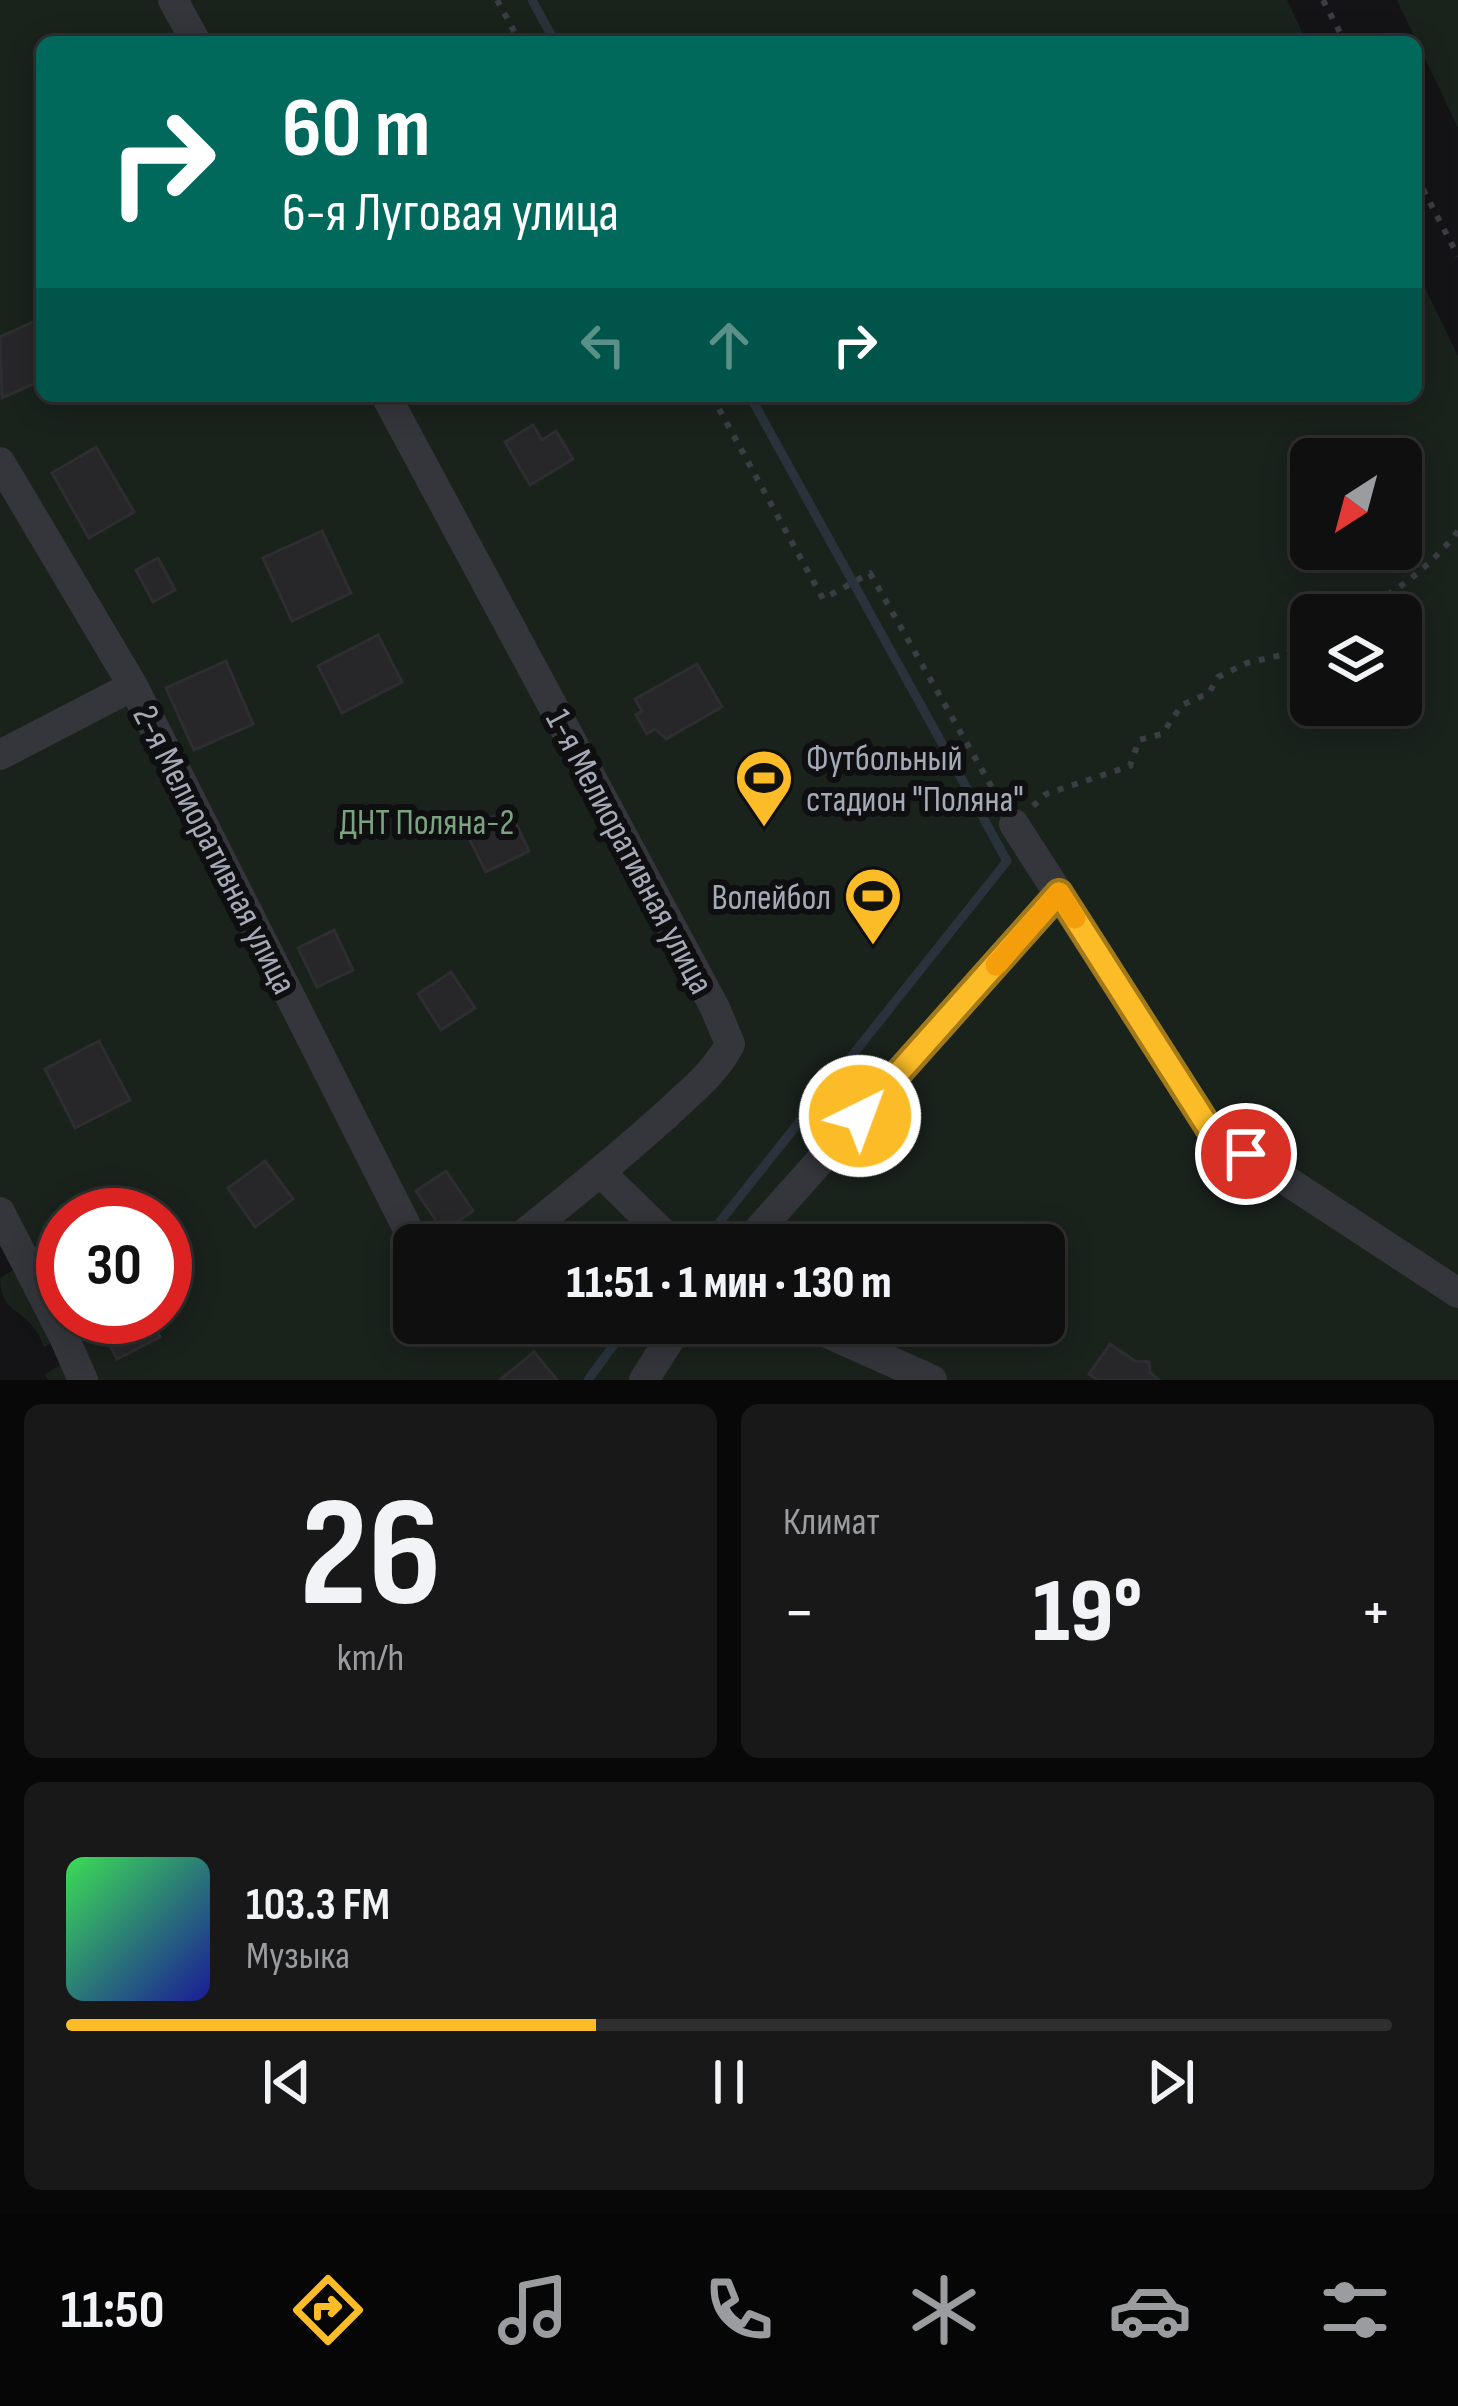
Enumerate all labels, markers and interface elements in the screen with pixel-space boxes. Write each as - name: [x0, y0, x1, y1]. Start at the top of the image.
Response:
- text: 60 m: [282, 79, 430, 180]
- icon: right: [84, 84, 240, 240]
- text: 6-я Луговая улица: [282, 181, 619, 246]
- icon: left: [570, 312, 636, 378]
- icon: ahead: [696, 312, 762, 378]
- icon: right: [822, 312, 888, 378]
- north arrow: [1290, 438, 1422, 570]
- map controls: [1290, 438, 1422, 726]
- button: layers: [1290, 594, 1422, 726]
- street label: 2-я Мелиоративная улица: [122, 699, 305, 1002]
- street label: 1-я Мелиоративная улица: [536, 703, 722, 1002]
- place label: Футбольный стадион "Поляна": [806, 738, 1024, 822]
- sports icon: Футбольный стадион "Поляна": [733, 747, 795, 829]
- park label: ДНТ Поляна-2: [340, 802, 514, 845]
- sports icon: Волейбол: [842, 865, 904, 947]
- place label: Волейбол: [712, 877, 831, 920]
- position arrow: [797, 1053, 923, 1179]
- pin: [1195, 1103, 1297, 1205]
- icon: arrive: [1213, 1121, 1279, 1187]
- speed limit sign: 30: [36, 1188, 192, 1344]
- text: 11:51 · 1 мин · 130 m: [566, 1256, 892, 1311]
- text: 26: [300, 1463, 441, 1650]
- text: Климат: [783, 1499, 880, 1546]
- text: 19°: [1033, 1559, 1142, 1667]
- text: −: [783, 1574, 815, 1653]
- text: +: [1360, 1574, 1392, 1653]
- text: km/h: [337, 1635, 404, 1682]
- text: 103.3 FM: [246, 1878, 390, 1933]
- text: Музыка: [246, 1933, 350, 1980]
- icon: previous: [254, 2049, 320, 2115]
- icon: pause: [696, 2049, 762, 2115]
- icon: next: [1138, 2049, 1204, 2115]
- icon: directions: [286, 2268, 370, 2352]
- icon: music: [491, 2268, 575, 2352]
- icon: phone: [697, 2268, 781, 2352]
- icon: climate: [902, 2268, 986, 2352]
- icon: car: [1108, 2268, 1192, 2352]
- icon: filters: [1313, 2268, 1397, 2352]
- text: 11:50: [61, 2278, 165, 2343]

